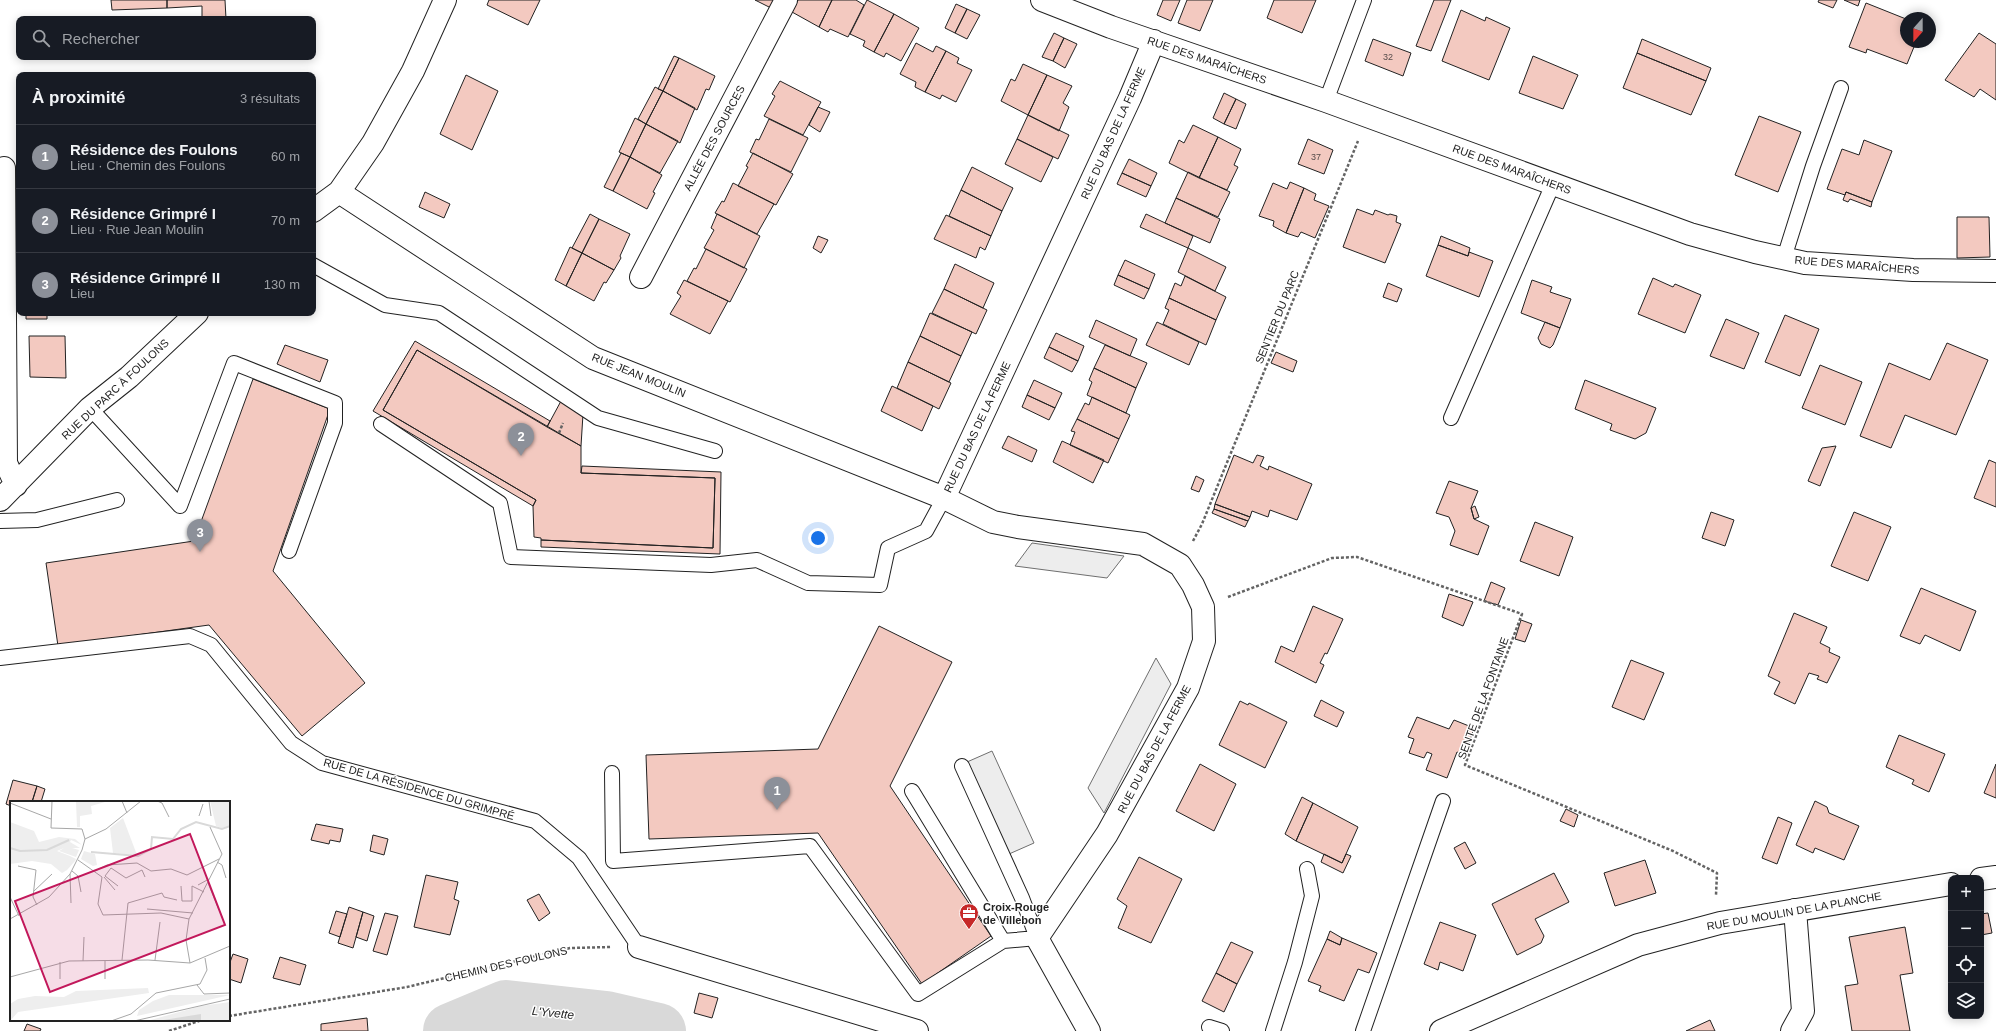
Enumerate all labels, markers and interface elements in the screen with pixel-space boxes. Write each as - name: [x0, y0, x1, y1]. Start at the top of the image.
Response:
- north arrow: [1900, 12, 1936, 48]
- search box: [16, 16, 316, 60]
- icon: search: [30, 27, 52, 49]
- text: Rechercher: [62, 30, 140, 47]
- street label: RUE DES MARAÎCHERS: [1146, 34, 1268, 86]
- house number: 32: [1383, 52, 1393, 62]
- street label: RUE DU BAS DE LA FERME: [1078, 65, 1148, 201]
- street label: ALLÉE DES SOURCES: [681, 83, 747, 193]
- text: À proximité: [32, 88, 126, 107]
- text: 3 résultats: [240, 91, 300, 106]
- text: Résidence des Foulons: [70, 141, 238, 158]
- street label: RUE DES MARAÎCHERS: [1451, 142, 1573, 196]
- text: 1: [41, 149, 49, 164]
- text: 60 m: [271, 149, 300, 164]
- house number: 37: [1311, 152, 1321, 162]
- text: Lieu · Chemin des Foulons: [70, 158, 225, 173]
- text: Résidence Grimpré I: [70, 205, 216, 222]
- text: 2: [41, 213, 49, 228]
- text: 70 m: [271, 213, 300, 228]
- text: Lieu · Rue Jean Moulin: [70, 222, 204, 237]
- street label: RUE DES MARAÎCHERS: [1794, 254, 1920, 276]
- text: Résidence Grimpré II: [70, 269, 220, 286]
- street label: SENTIER DU PARC: [1253, 269, 1301, 365]
- text: 3: [41, 277, 49, 292]
- text: 130 m: [264, 277, 300, 292]
- text: Lieu: [70, 286, 95, 301]
- street label: RUE DU PARC À FOULONS: [59, 336, 171, 442]
- street label: RUE JEAN MOULIN: [590, 351, 688, 399]
- street label: RUE DU BAS DE LA FERME: [941, 360, 1013, 494]
- pin: 2: [508, 423, 534, 456]
- pin: 3: [187, 519, 213, 552]
- your location: [808, 528, 828, 548]
- street label: SENTE DE LA FONTAINE: [1455, 635, 1511, 761]
- street label: RUE DU BAS DE LA FERME: [1115, 683, 1193, 815]
- street label: RUE DE LA RÉSIDENCE DU GRIMPRÉ: [322, 756, 516, 822]
- pin: 1: [764, 777, 790, 810]
- inset map: [10, 801, 230, 1021]
- map controls: [1948, 875, 1984, 1019]
- button: +: [1948, 875, 1984, 911]
- street label: RUE DU MOULIN DE LA PLANCHE: [1706, 890, 1882, 932]
- place label: Croix-Rouge de Villebon: [983, 901, 1049, 926]
- office icon: Croix-Rouge de Villebon: [958, 902, 980, 930]
- button: −: [1948, 911, 1984, 947]
- street label: CHEMIN DES FOULONS: [444, 944, 568, 984]
- button: locate: [1948, 947, 1984, 983]
- button: layers: [1948, 983, 1984, 1019]
- water label: L'Yvette: [531, 1004, 575, 1022]

